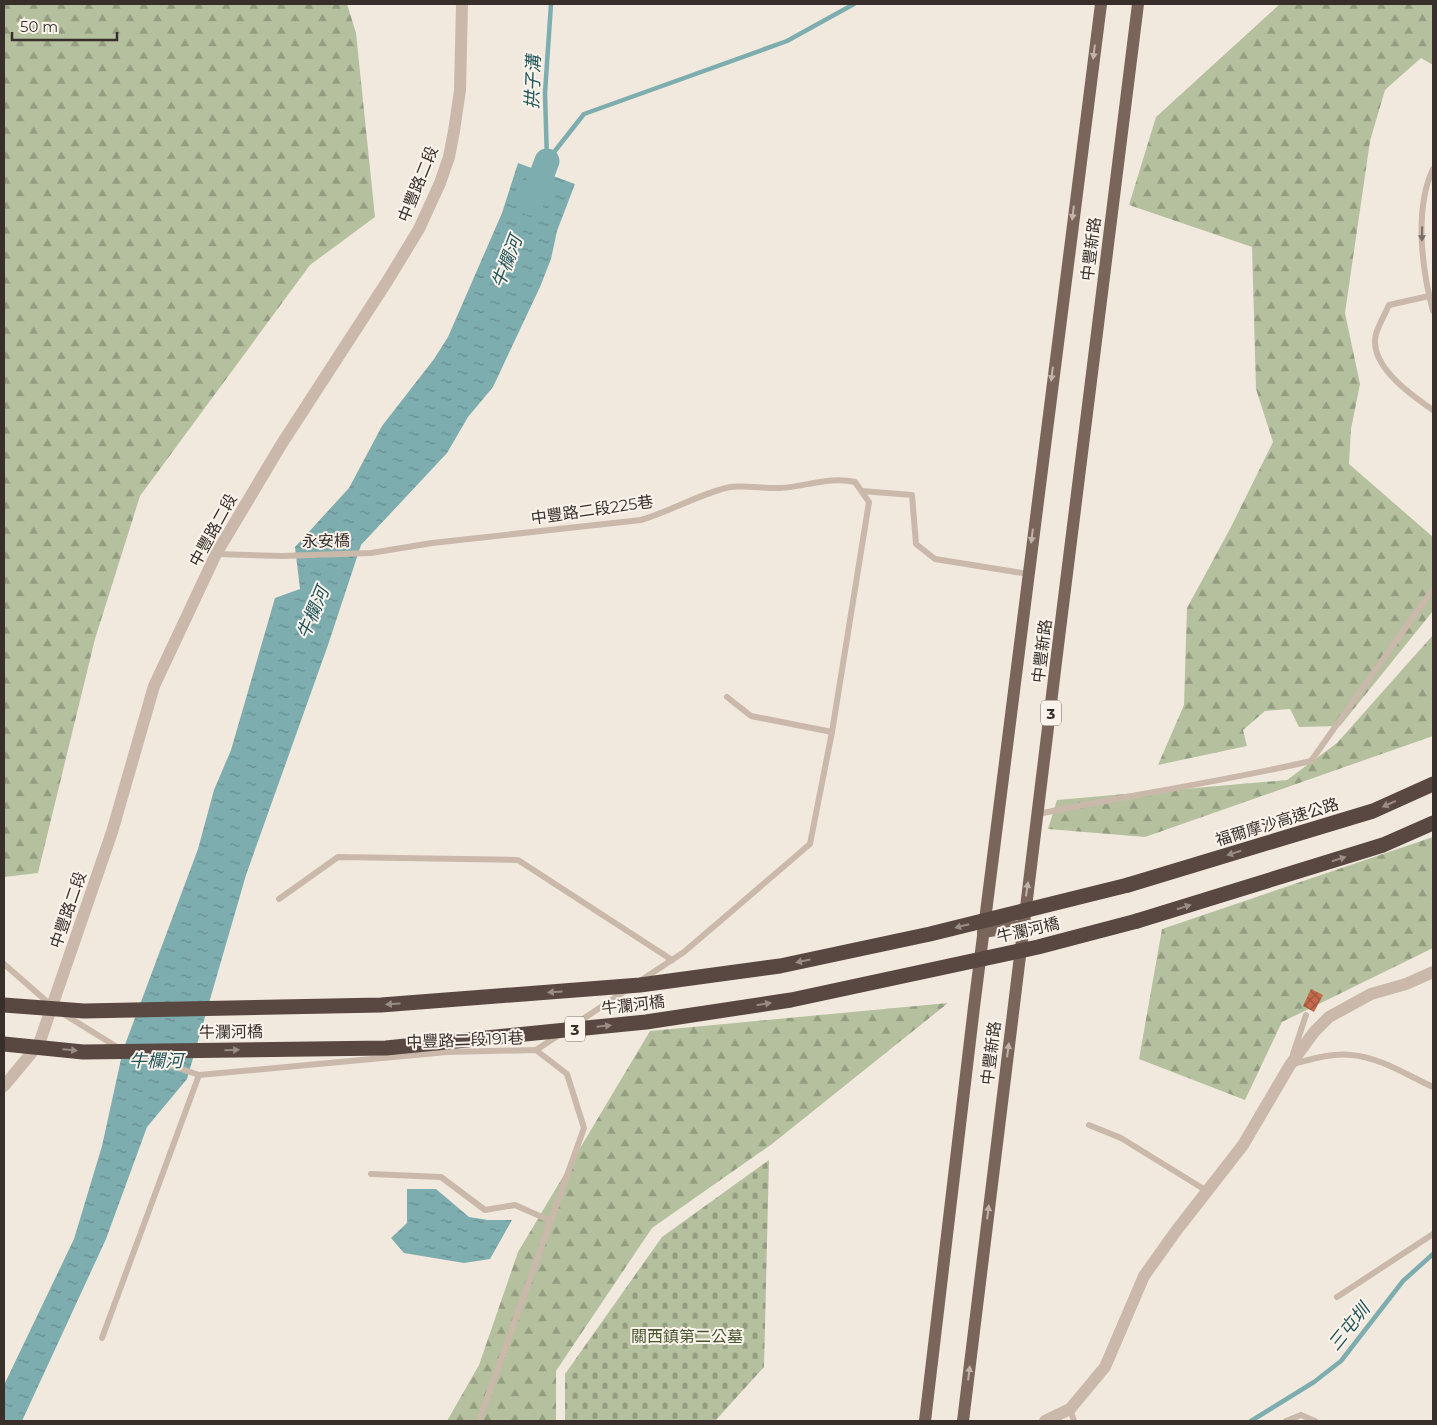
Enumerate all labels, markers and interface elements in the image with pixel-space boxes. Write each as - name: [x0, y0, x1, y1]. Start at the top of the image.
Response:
- scale bar: [12, 10, 118, 42]
- text: 50 m: [20, 17, 58, 36]
- one-way arrow: [1090, 44, 1098, 60]
- water label: 拱子溝: [521, 52, 545, 109]
- street label: 中豐路二段: [394, 143, 442, 225]
- one-way arrow: [1069, 206, 1077, 222]
- street label: 中豐新路: [1078, 216, 1104, 282]
- one-way arrow: [1418, 226, 1426, 242]
- water label: 牛欄河: [487, 230, 528, 291]
- one-way arrow: [1048, 367, 1056, 383]
- street label: 中豐路二段: [185, 490, 241, 570]
- street label: 中豐路二段225巷: [530, 492, 654, 528]
- one-way arrow: [1028, 528, 1036, 544]
- street label: 永安橋: [302, 531, 350, 551]
- water label: 牛欄河: [292, 581, 335, 642]
- street label: 中豐新路: [1029, 618, 1055, 684]
- road number: 3: [1041, 700, 1061, 726]
- street label: 福爾摩沙高速公路: [1213, 794, 1341, 850]
- one-way arrow: [1382, 801, 1396, 809]
- one-way arrow: [1226, 850, 1241, 858]
- one-way arrow: [1332, 855, 1347, 863]
- street label: 中豐路二段: [46, 869, 90, 951]
- one-way arrow: [1024, 881, 1032, 897]
- one-way arrow: [1176, 902, 1191, 910]
- street label: 牛瀾河橋: [995, 914, 1061, 946]
- one-way arrow: [954, 922, 969, 930]
- one-way arrow: [794, 957, 810, 965]
- one-way arrow: [547, 988, 563, 996]
- street label: 牛瀾河橋: [600, 992, 666, 1018]
- one-way arrow: [757, 1000, 773, 1008]
- one-way arrow: [385, 1001, 401, 1009]
- road number: 3: [565, 1016, 585, 1042]
- street label: 中豐新路: [978, 1020, 1004, 1086]
- street label: 牛瀾河橋: [199, 1022, 263, 1042]
- one-way arrow: [596, 1022, 612, 1030]
- street label: 中豐路二段191巷: [406, 1028, 524, 1052]
- one-way arrow: [1004, 1042, 1012, 1058]
- one-way arrow: [224, 1046, 240, 1054]
- one-way arrow: [62, 1047, 78, 1055]
- water label: 牛欄河: [129, 1050, 186, 1072]
- one-way arrow: [984, 1203, 992, 1219]
- water label: 三屯圳: [1323, 1297, 1376, 1355]
- park label: 關西鎮第二公墓: [631, 1327, 743, 1346]
- one-way arrow: [965, 1365, 973, 1381]

